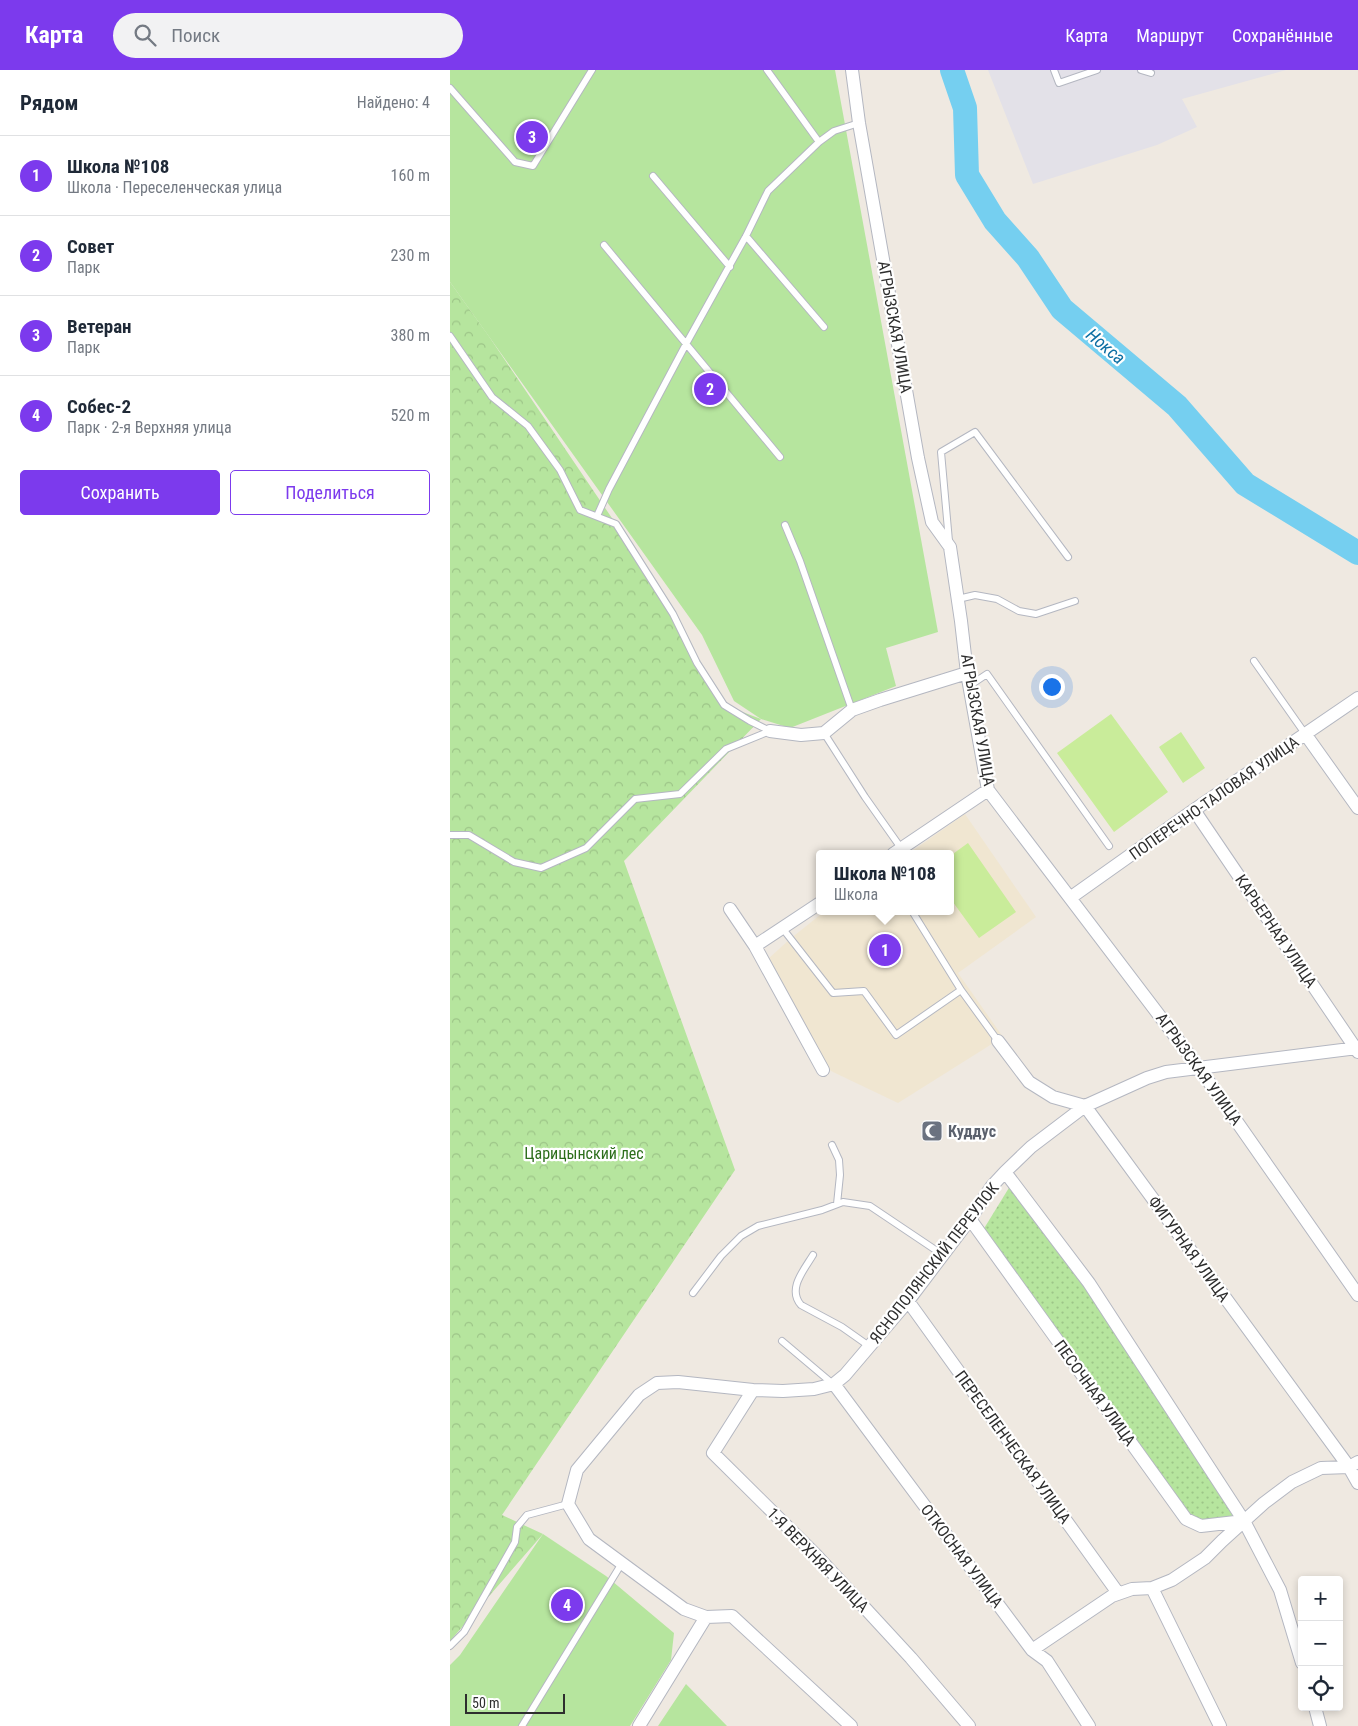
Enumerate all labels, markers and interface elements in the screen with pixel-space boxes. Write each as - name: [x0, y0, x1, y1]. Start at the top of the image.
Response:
- search box: [113, 13, 463, 58]
- text: Карта: [25, 21, 83, 49]
- icon: search: [131, 21, 159, 49]
- text: Поиск: [171, 24, 220, 47]
- text: Карта: [1065, 25, 1108, 46]
- text: Маршрут: [1136, 25, 1204, 46]
- text: Сохранённые: [1232, 25, 1333, 46]
- text: Рядом: [20, 91, 79, 115]
- text: Найдено: 4: [357, 93, 430, 112]
- pin: 3: [516, 118, 548, 156]
- text: Школа №108: [67, 155, 169, 178]
- text: 1: [32, 166, 40, 185]
- text: 160 m: [391, 166, 430, 185]
- text: Школа · Переселенческая улица: [67, 178, 282, 197]
- text: Совет: [67, 235, 114, 258]
- text: 2: [32, 246, 40, 265]
- text: 230 m: [391, 246, 430, 265]
- text: Парк: [67, 258, 100, 277]
- street label: АГРЫЗСКАЯ УЛИЦА: [874, 259, 916, 395]
- text: Ветеран: [67, 315, 132, 338]
- water label: Нокса: [1082, 324, 1130, 368]
- text: 3: [32, 326, 40, 345]
- text: 380 m: [391, 326, 430, 345]
- text: Парк: [67, 338, 100, 357]
- pin: 2: [694, 370, 726, 408]
- text: Собес-2: [67, 395, 131, 418]
- text: 4: [32, 406, 40, 425]
- text: 520 m: [391, 406, 430, 425]
- text: Парк · 2-я Верхняя улица: [67, 418, 232, 437]
- button: Сохранить: [20, 470, 220, 515]
- button: Поделиться: [230, 470, 430, 515]
- street label: АГРЫЗСКАЯ УЛИЦА: [957, 652, 999, 788]
- your location: [1039, 674, 1065, 700]
- street label: ПОПЕРЕЧНО-ТАЛОВАЯ УЛИЦА: [1126, 732, 1302, 864]
- popup: [816, 850, 954, 915]
- text: Школа №108: [834, 862, 936, 885]
- street label: КАРЬЕРНАЯ УЛИЦА: [1231, 871, 1321, 991]
- text: Школа: [834, 885, 878, 904]
- pin: 1: [869, 931, 901, 969]
- street label: АГРЫЗСКАЯ УЛИЦА: [1152, 1009, 1246, 1129]
- mosque icon: Куддус: [920, 1119, 944, 1143]
- place label: Куддус: [948, 1122, 996, 1141]
- park label: Царицынский лес: [524, 1144, 644, 1163]
- street label: ЯСНОПОЛЯНСКИЙ ПЕРЕУЛОК: [865, 1179, 1003, 1347]
- street label: ФИГУРНАЯ УЛИЦА: [1144, 1192, 1234, 1306]
- street label: ПЕСОЧНАЯ УЛИЦА: [1050, 1337, 1140, 1449]
- street label: ПЕРЕСЕЛЕНЧЕСКАЯ УЛИЦА: [951, 1367, 1075, 1527]
- street label: ОТКОСНАЯ УЛИЦА: [917, 1500, 1007, 1612]
- street label: 1-Я ВЕРХНЯЯ УЛИЦА: [763, 1504, 873, 1616]
- map controls: [1298, 1576, 1343, 1711]
- button: +: [1298, 1576, 1343, 1621]
- pin: 4: [551, 1586, 583, 1624]
- button: −: [1298, 1621, 1343, 1666]
- button: locate: [1298, 1666, 1343, 1711]
- scale bar: [465, 1691, 565, 1714]
- text: 50 m: [472, 1695, 500, 1711]

